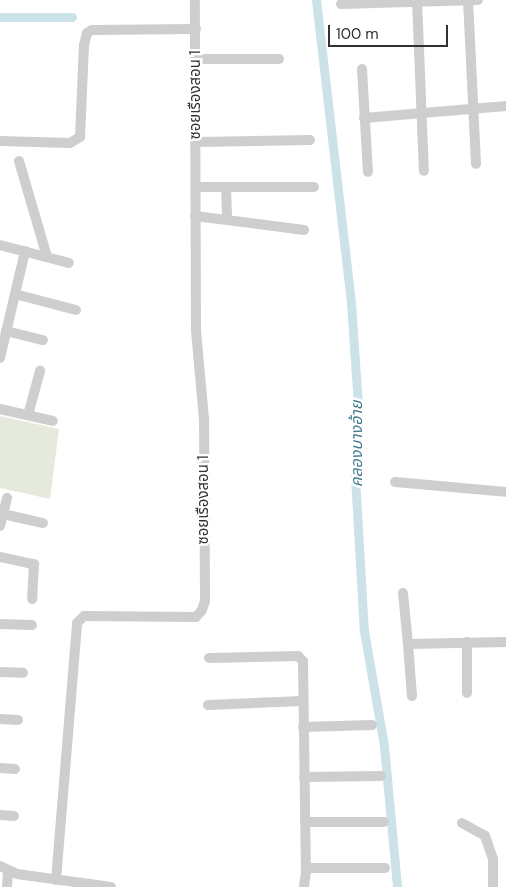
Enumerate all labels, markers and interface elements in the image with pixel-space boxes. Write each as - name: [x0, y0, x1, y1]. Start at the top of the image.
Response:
- scale bar: [331, 15, 451, 47]
- text: 100 m: [336, 24, 379, 44]
- street label: ซอยเรืองสอน 1: [187, 50, 205, 140]
- water label: คลองบางอ้าย: [347, 401, 367, 487]
- street label: ซอยเรืองสอน 1: [195, 455, 213, 545]

